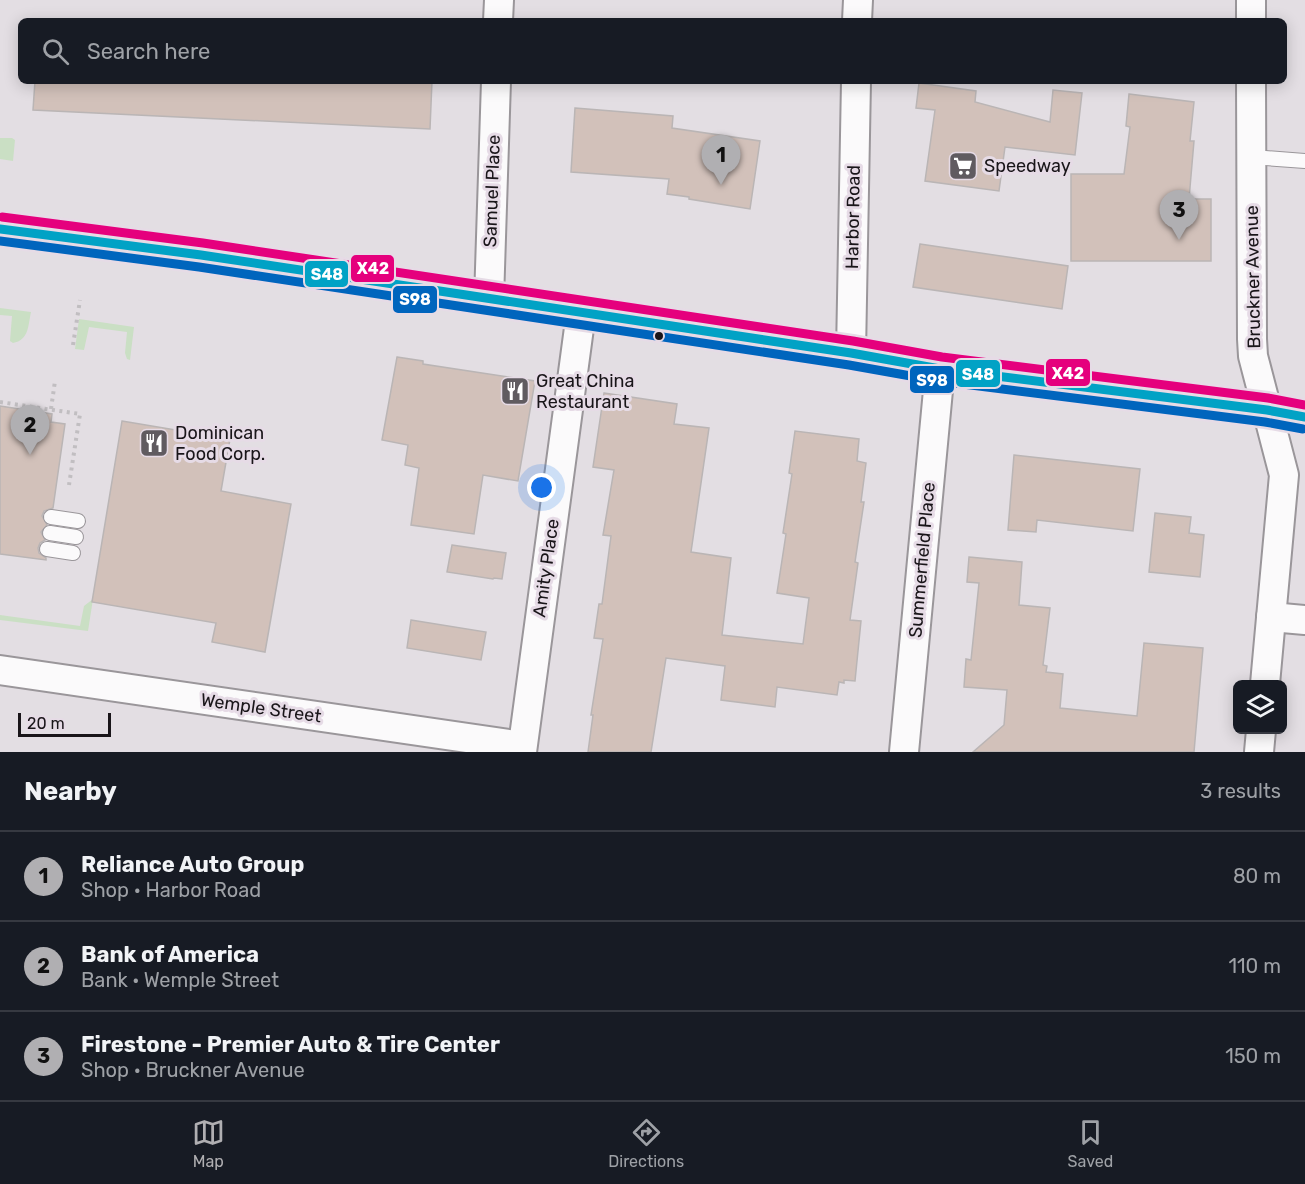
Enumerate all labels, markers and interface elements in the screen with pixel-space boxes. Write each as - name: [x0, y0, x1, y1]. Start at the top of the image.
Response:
- search box: [18, 18, 1287, 84]
- icon: search: [39, 35, 72, 68]
- text: Search here: [87, 38, 210, 65]
- street label: Samuel Place: [479, 134, 505, 248]
- pin: 1: [702, 136, 740, 185]
- supermarket icon: Speedway: [947, 150, 979, 182]
- place label: Speedway: [984, 155, 1071, 177]
- street label: Harbor Road: [841, 165, 865, 269]
- pin: 3: [1160, 190, 1198, 240]
- street label: Bruckner Avenue: [1241, 205, 1265, 349]
- line badge: X42: [350, 254, 395, 283]
- text: X42: [357, 259, 389, 278]
- line badge: S48: [304, 260, 349, 288]
- text: S48: [311, 265, 343, 284]
- line badge: S98: [392, 285, 438, 314]
- text: S98: [399, 290, 431, 309]
- unlabelled marker: [653, 330, 665, 342]
- line badge: X42: [1045, 358, 1091, 387]
- line badge: S48: [955, 359, 1001, 388]
- text: X42: [1052, 364, 1084, 383]
- line badge: S98: [909, 365, 955, 394]
- text: S48: [962, 365, 994, 384]
- place label: Great China Restaurant: [536, 370, 634, 413]
- text: S98: [916, 371, 948, 390]
- restaurant icon: Great China Restaurant: [499, 375, 531, 407]
- pin: 2: [10, 406, 50, 455]
- place label: Dominican Food Corp.: [175, 422, 265, 465]
- restaurant icon: Dominican Food Corp.: [138, 427, 170, 459]
- your location: [527, 473, 556, 502]
- street label: Summerfield Place: [904, 481, 940, 639]
- street label: Amity Place: [528, 517, 564, 619]
- map controls: [1233, 680, 1287, 734]
- button: layers: [1233, 680, 1287, 734]
- street label: Wemple Street: [199, 689, 323, 727]
- scale bar: [18, 710, 111, 738]
- text: 20 m: [27, 714, 65, 733]
- text: Nearby: [24, 776, 117, 807]
- text: 3 results: [1200, 779, 1281, 803]
- text: Reliance Auto Group: [81, 851, 304, 878]
- text: 1: [39, 864, 48, 888]
- text: 80 m: [1233, 864, 1281, 888]
- text: Shop · Harbor Road: [81, 878, 261, 902]
- text: Bank of America: [81, 941, 259, 968]
- text: 2: [37, 954, 50, 978]
- text: 110 m: [1229, 954, 1281, 978]
- text: Bank · Wemple Street: [81, 968, 279, 992]
- text: Firestone - Premier Auto & Tire Center: [81, 1031, 500, 1058]
- text: 3: [37, 1044, 50, 1068]
- text: 150 m: [1225, 1044, 1281, 1068]
- text: Shop · Bruckner Avenue: [81, 1058, 305, 1082]
- tab: Map: [192, 1116, 225, 1171]
- tab: Directions: [608, 1116, 684, 1171]
- tab: Saved: [1068, 1116, 1113, 1171]

